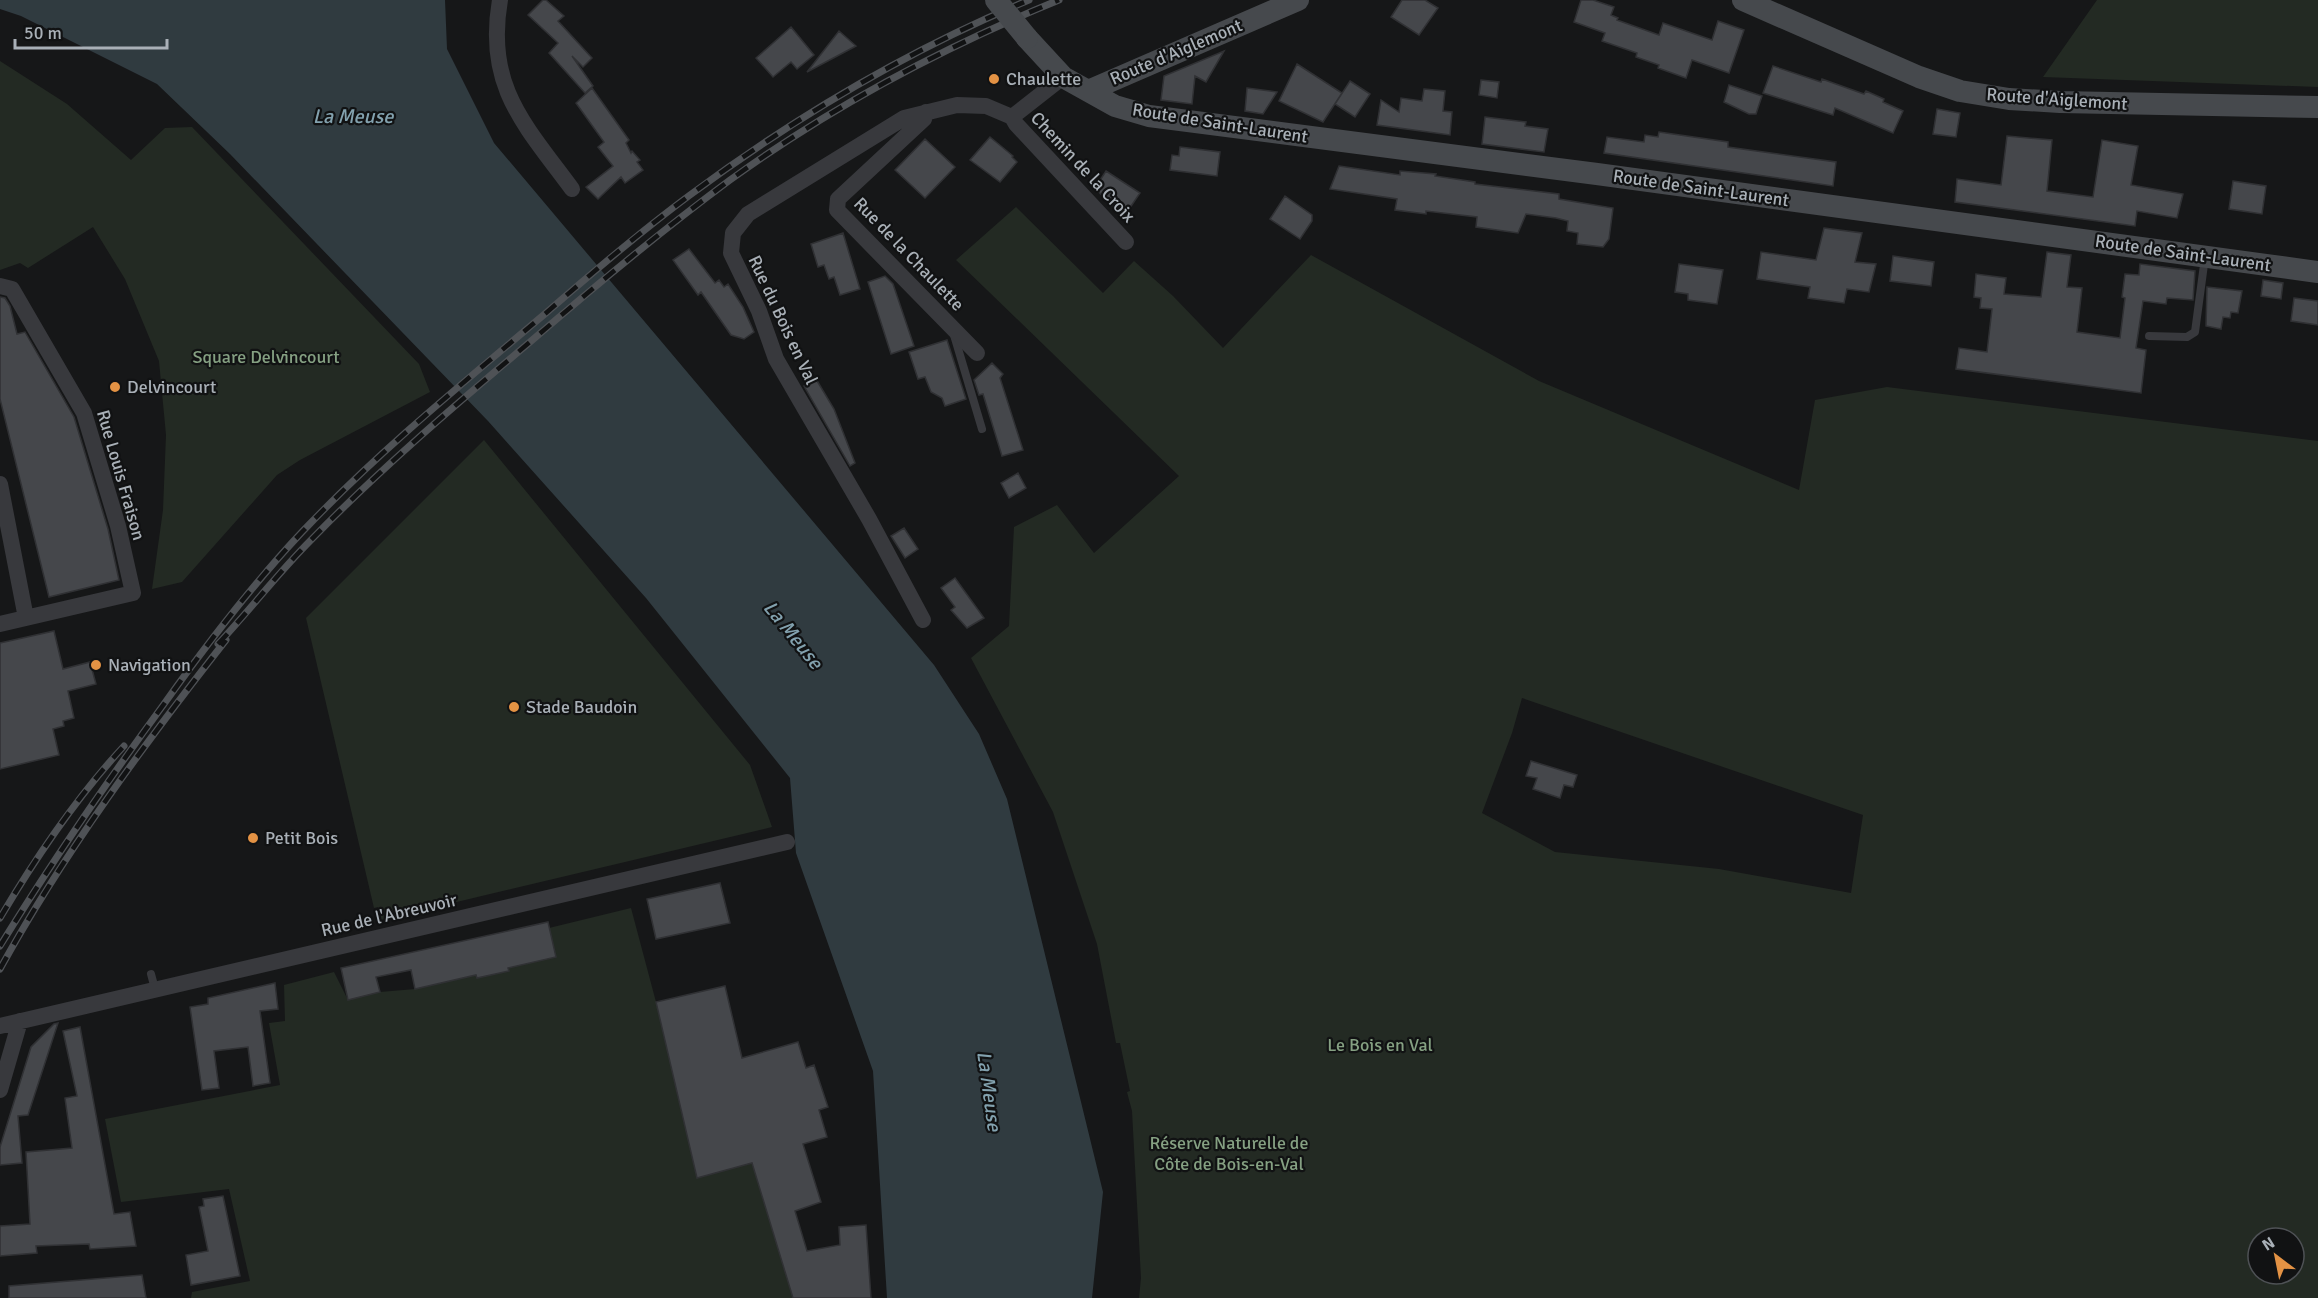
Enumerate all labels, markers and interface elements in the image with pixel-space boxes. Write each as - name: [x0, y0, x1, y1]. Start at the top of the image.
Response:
- scale bar: [15, 12, 166, 50]
- street label: Route d'Aiglemont: [1107, 14, 1245, 90]
- text: 50 m: [24, 22, 62, 44]
- place label: Chaulette: [1006, 68, 1081, 90]
- marker: Chaulette: [987, 72, 1001, 86]
- street label: Route d'Aiglemont: [1986, 83, 2128, 115]
- street label: Route de Saint-Laurent: [1131, 98, 1309, 148]
- water label: La Meuse: [313, 104, 394, 129]
- street label: Chemin de la Croix: [1026, 107, 1140, 227]
- street label: Route de Saint-Laurent: [1612, 165, 1790, 211]
- street label: Rue de la Chaulette: [849, 193, 969, 315]
- street label: Route de Saint-Laurent: [2094, 230, 2272, 276]
- street label: Rue du Bois en Val: [743, 252, 823, 388]
- park label: Square Delvincourt: [192, 346, 340, 368]
- place label: Delvincourt: [127, 376, 216, 398]
- marker: Delvincourt: [108, 380, 122, 394]
- street label: Rue Louis Fraison: [92, 407, 150, 543]
- water label: La Meuse: [758, 596, 829, 675]
- place label: Navigation: [108, 654, 191, 676]
- marker: Navigation: [89, 658, 103, 672]
- place label: Stade Baudoin: [526, 696, 637, 718]
- marker: Stade Baudoin: [507, 700, 521, 714]
- place label: Petit Bois: [265, 827, 338, 849]
- marker: Petit Bois: [246, 831, 260, 845]
- street label: Rue de l'Abreuvoir: [319, 889, 459, 941]
- park label: Le Bois en Val: [1327, 1034, 1433, 1056]
- water label: La Meuse: [971, 1049, 1007, 1134]
- park label: Réserve Naturelle de Côte de Bois-en-Val: [1150, 1132, 1308, 1175]
- north arrow: [2246, 1226, 2306, 1286]
- text: N: [2259, 1233, 2279, 1256]

